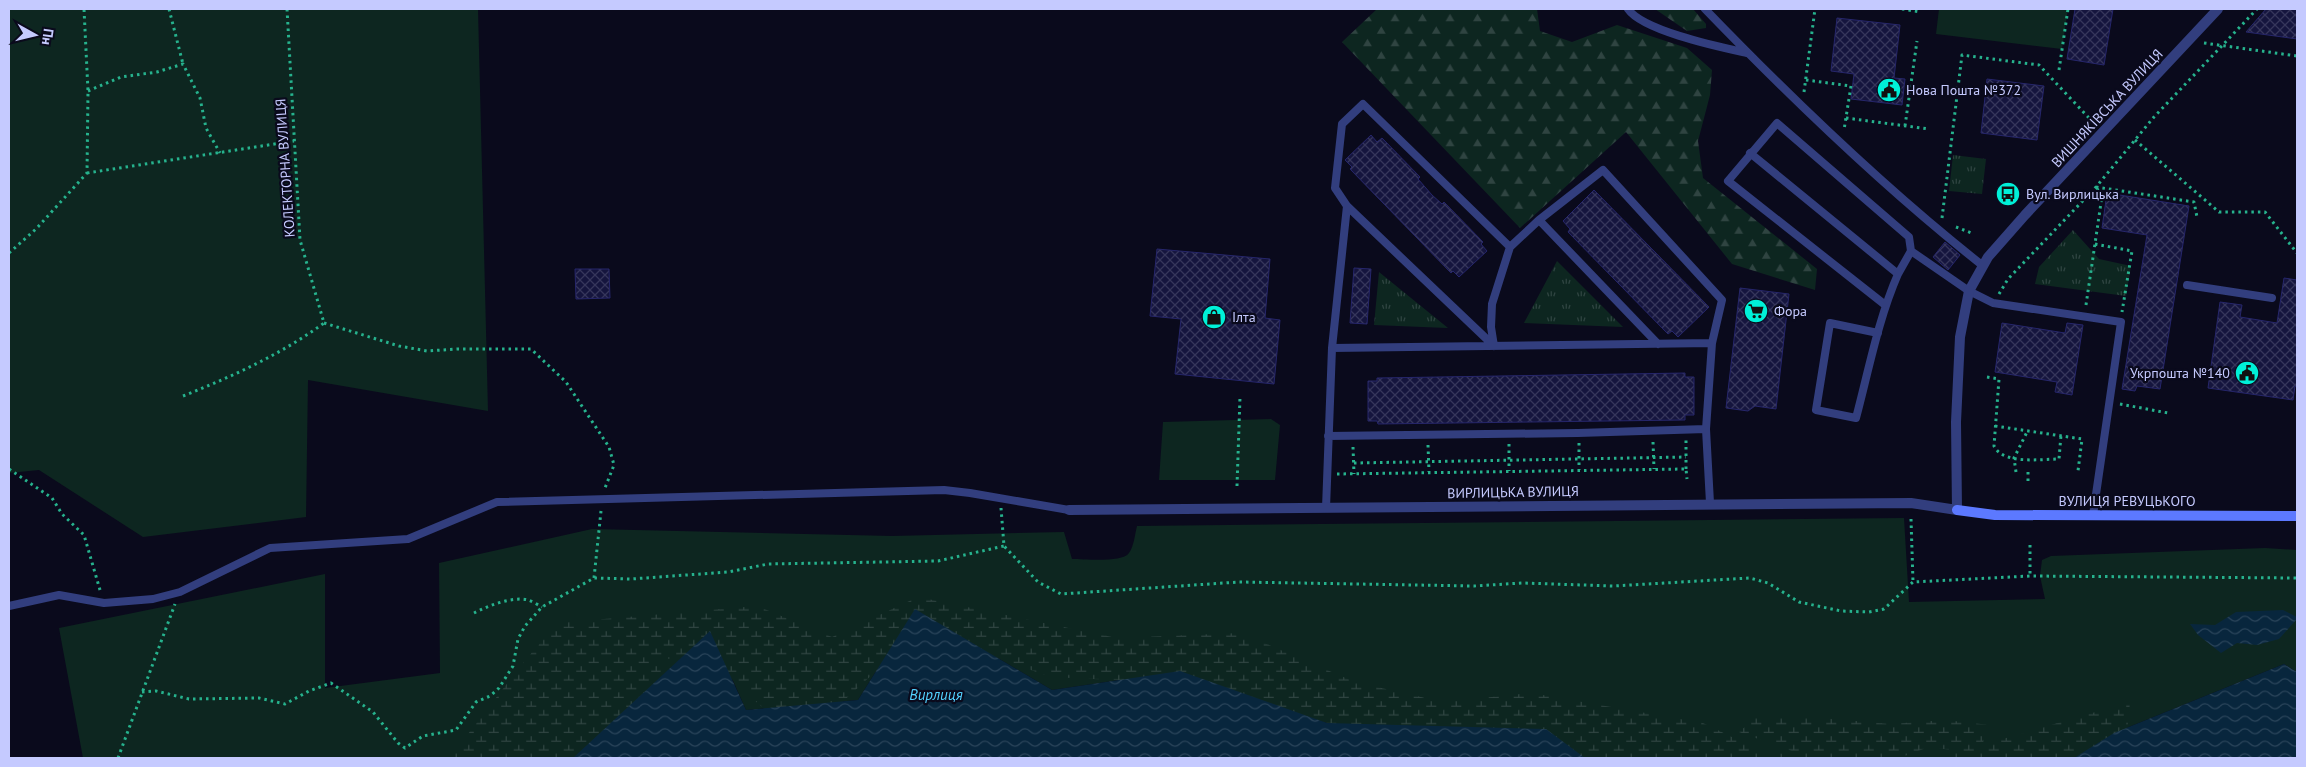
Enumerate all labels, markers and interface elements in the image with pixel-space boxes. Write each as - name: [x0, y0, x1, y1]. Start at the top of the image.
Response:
- north arrow: [10, 10, 60, 60]
- text: Пн: [38, 27, 58, 46]
- street label: ВИШНЯКІВСЬКА ВУЛИЦЯ: [2048, 45, 2166, 171]
- public building icon: Нова Пошта №372: [1876, 77, 1902, 103]
- place label: Нова Пошта №372: [1906, 81, 2021, 99]
- street label: КОЛЕКТОРНА ВУЛИЦЯ: [271, 98, 299, 238]
- bus stop icon: Вул. Вирлицька: [1995, 181, 2021, 207]
- place label: Вул. Вирлицька: [2026, 185, 2119, 203]
- supermarket icon: Фора: [1743, 298, 1769, 324]
- place label: Фора: [1774, 302, 1807, 320]
- shop icon: Ілта: [1201, 304, 1227, 330]
- place label: Ілта: [1232, 308, 1256, 326]
- public building icon: Укрпошта №140: [2234, 360, 2260, 386]
- place label: Укрпошта №140: [2130, 364, 2230, 382]
- street label: ВИРЛИЦЬКА ВУЛИЦЯ: [1447, 482, 1579, 502]
- street label: ВУЛИЦЯ РЕВУЦЬКОГО: [2058, 492, 2196, 510]
- water label: Вирлиця: [909, 685, 963, 704]

